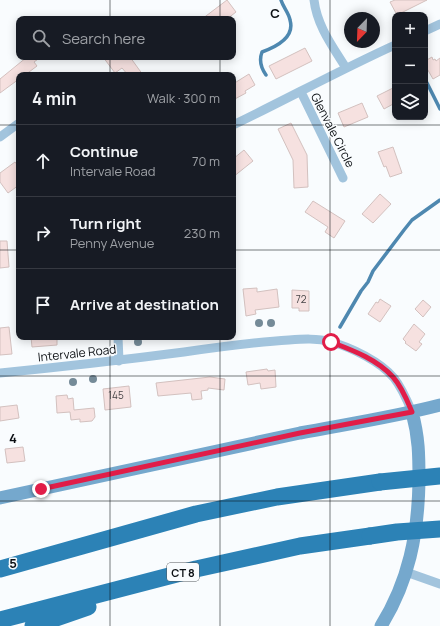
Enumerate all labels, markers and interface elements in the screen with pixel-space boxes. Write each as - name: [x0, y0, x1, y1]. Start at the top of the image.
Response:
- text: C: [270, 4, 280, 22]
- north arrow: [344, 12, 380, 48]
- map controls: [392, 12, 428, 120]
- button: +: [392, 12, 428, 48]
- search box: [16, 16, 236, 60]
- icon: search: [30, 27, 52, 49]
- text: Search here: [62, 28, 145, 49]
- button: −: [392, 48, 428, 84]
- button: layers: [392, 84, 428, 120]
- text: 4 min: [32, 87, 76, 110]
- text: Walk · 300 m: [147, 89, 220, 107]
- street label: Glenvale Circle: [307, 90, 359, 170]
- text: Continue: [70, 141, 138, 162]
- icon: ahead: [32, 150, 54, 172]
- text: 70 m: [192, 152, 220, 170]
- text: Intervale Road: [70, 162, 155, 180]
- text: Turn right: [70, 213, 141, 234]
- icon: right: [32, 222, 54, 244]
- text: 230 m: [184, 224, 220, 242]
- text: Penny Avenue: [70, 234, 154, 252]
- house number: 72: [296, 292, 307, 306]
- icon: arrive: [32, 294, 54, 316]
- text: Arrive at destination: [70, 294, 219, 315]
- route start: [322, 333, 340, 351]
- street label: Intervale Road: [37, 340, 117, 366]
- house number: 145: [108, 388, 124, 402]
- text: 4: [9, 429, 17, 447]
- route end: [32, 480, 50, 498]
- text: 5: [9, 554, 17, 572]
- road number: CT 8: [167, 563, 199, 581]

